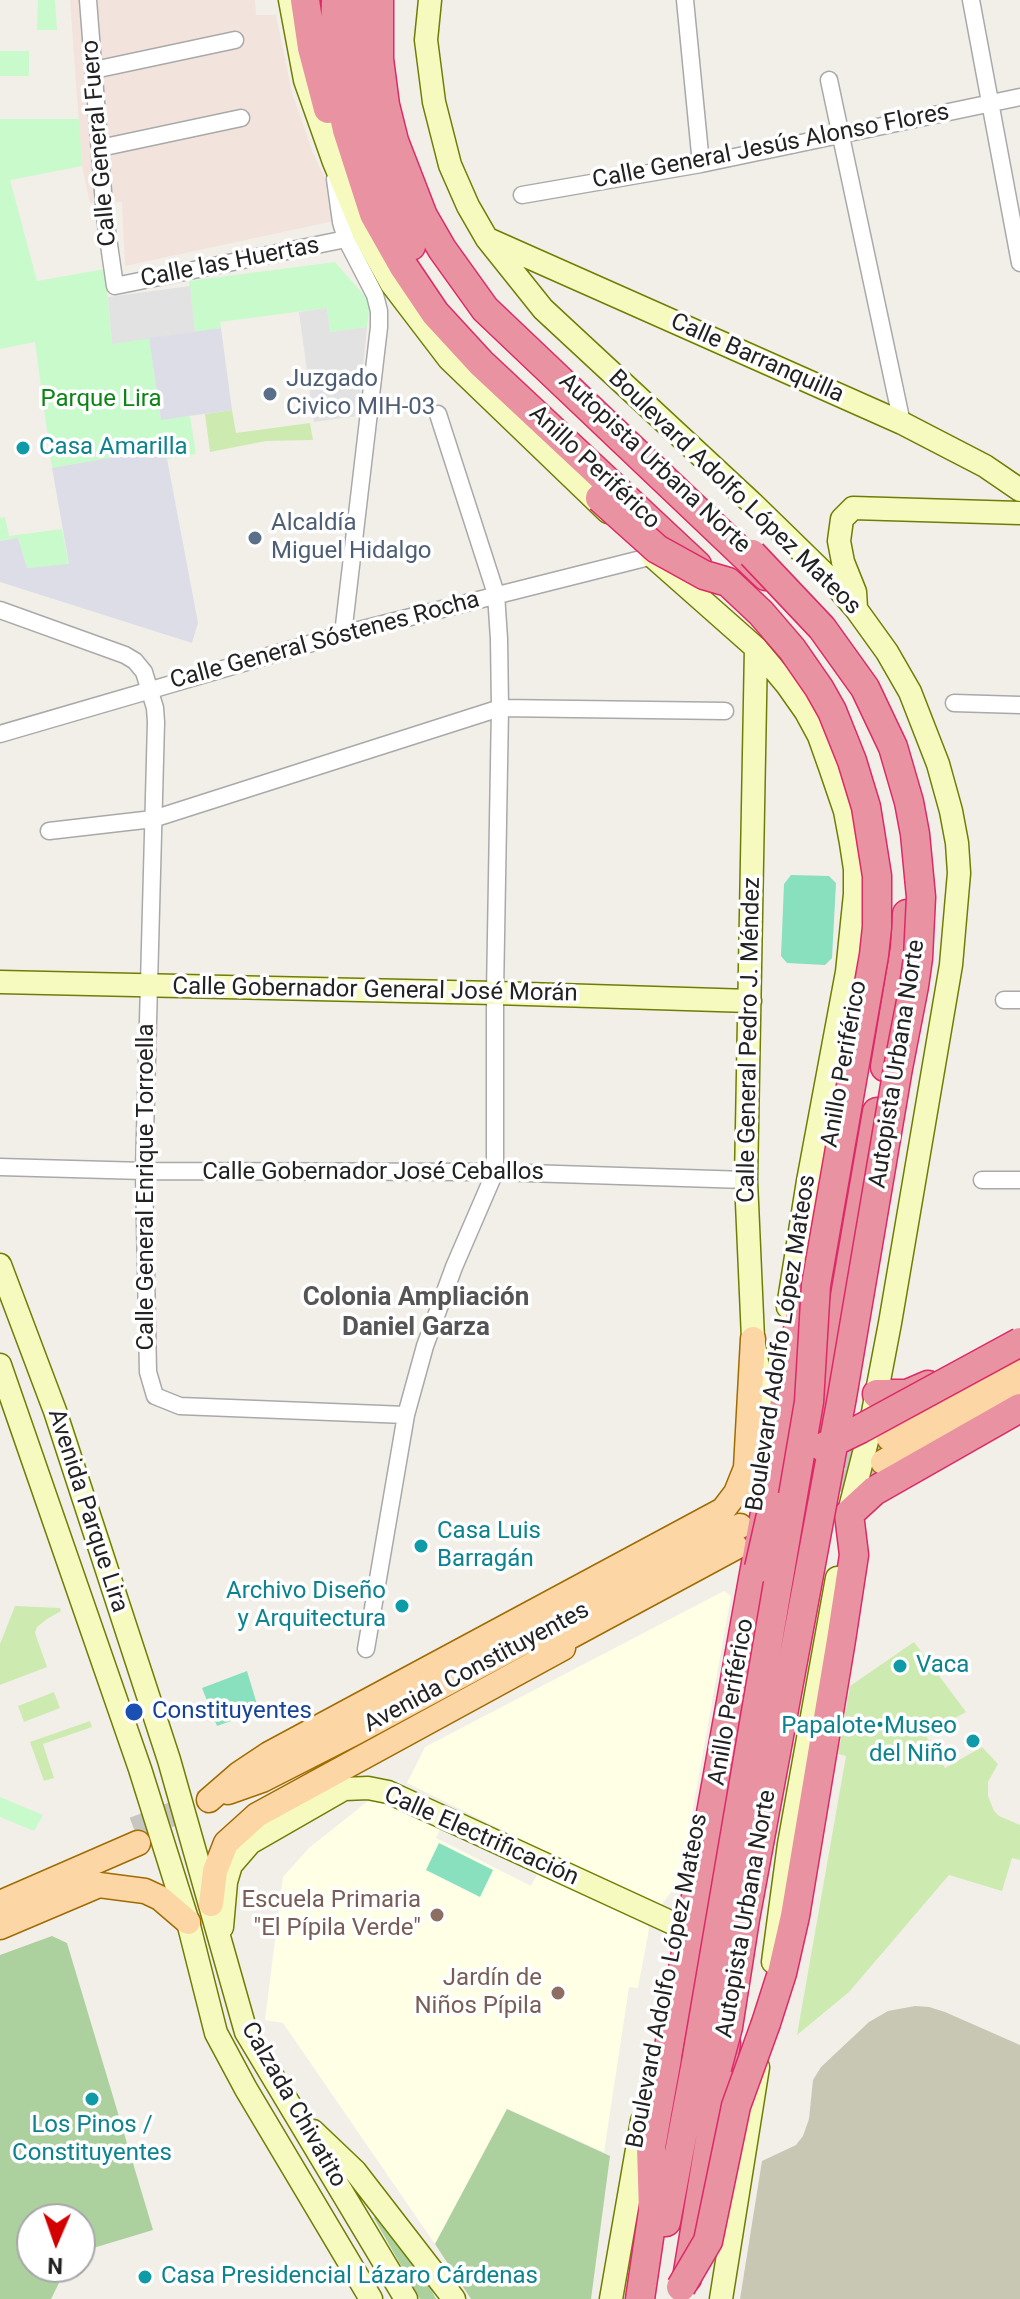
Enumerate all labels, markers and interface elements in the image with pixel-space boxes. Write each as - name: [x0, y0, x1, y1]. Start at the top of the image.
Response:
- street label: Calle General Fuero: [77, 39, 123, 247]
- street label: Calle General Jesús Alonso Flores: [590, 98, 952, 196]
- street label: Calle las Huertas: [138, 232, 322, 294]
- street label: Calle Barranquilla: [666, 308, 848, 410]
- street label: Boulevard Adolfo López Mateos: [602, 364, 866, 622]
- place label: Juzgado Civico MIH-03: [286, 366, 435, 422]
- street label: Autopista Urbana Norte: [552, 368, 756, 560]
- marker: Juzgado Civico MIH-03: [261, 385, 279, 403]
- park label: Parque Lira: [40, 386, 162, 414]
- street label: Anillo Periférico: [522, 400, 666, 536]
- place label: Casa Amarilla: [39, 434, 188, 462]
- marker: Casa Amarilla: [14, 439, 32, 457]
- place label: Alcaldía Miguel Hidalgo: [271, 510, 432, 566]
- marker: Alcaldía Miguel Hidalgo: [246, 529, 264, 547]
- street label: Calle General Sóstenes Rocha: [167, 586, 483, 696]
- street label: Calle General Pedro J. Méndez: [733, 877, 767, 1203]
- street label: Autopista Urbana Norte: [864, 938, 932, 1190]
- street label: Calle Gobernador General José Morán: [172, 973, 578, 1009]
- street label: Anillo Periférico: [816, 978, 874, 1150]
- street label: Calle General Enrique Torroella: [133, 1023, 161, 1351]
- street label: Calle Gobernador José Ceballos: [202, 1159, 544, 1187]
- street label: Boulevard Adolfo López Mateos: [741, 1173, 823, 1513]
- district label: Colonia Ampliación Daniel Garza: [303, 1282, 529, 1344]
- street label: Avenida Parque Lira: [41, 1406, 133, 1616]
- place label: Casa Luis Barragán: [437, 1518, 541, 1574]
- marker: Casa Luis Barragán: [412, 1537, 430, 1555]
- place label: Archivo Diseño y Arquitectura: [226, 1578, 386, 1634]
- street label: Avenida Constituyentes: [360, 1596, 594, 1740]
- marker: Archivo Diseño y Arquitectura: [393, 1597, 411, 1615]
- street label: Anillo Periférico: [703, 1616, 761, 1788]
- place label: Vaca: [916, 1652, 969, 1680]
- marker: Vaca: [891, 1657, 909, 1675]
- place label: Constituyentes: [152, 1698, 312, 1726]
- marker: Constituyentes: [123, 1701, 145, 1723]
- place label: Papalote•Museo del Niño: [781, 1713, 957, 1769]
- marker: Papalote•Museo del Niño: [964, 1732, 982, 1750]
- street label: Calle Electrificación: [379, 1781, 583, 1893]
- street label: Autopista Urbana Norte: [711, 1788, 783, 2040]
- street label: Boulevard Adolfo López Mateos: [621, 1811, 715, 2151]
- place label: Escuela Primaria "El Pípila Verde": [241, 1887, 421, 1943]
- marker: Escuela Primaria "El Pípila Verde": [428, 1906, 446, 1924]
- place label: Jardín de Niños Pípila: [414, 1965, 542, 2021]
- marker: Jardín de Niños Pípila: [549, 1984, 567, 2002]
- street label: Calzada Chivatito: [234, 2017, 352, 2193]
- marker: Los Pinos / Constituyentes: [83, 2090, 101, 2108]
- place label: Los Pinos / Constituyentes: [12, 2112, 172, 2168]
- north arrow: [16, 2203, 96, 2283]
- text: N: [47, 2253, 63, 2278]
- place label: Casa Presidencial Lázaro Cárdenas: [161, 2263, 538, 2291]
- marker: Casa Presidencial Lázaro Cárdenas: [136, 2268, 154, 2286]

